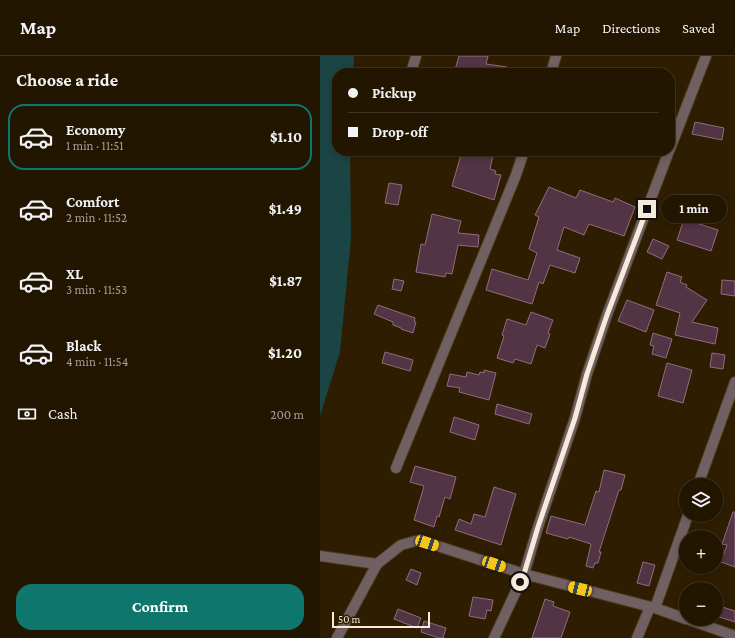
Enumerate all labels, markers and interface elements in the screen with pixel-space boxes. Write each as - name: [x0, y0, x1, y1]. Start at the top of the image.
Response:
- text: Map: [20, 17, 56, 38]
- text: Map: [555, 20, 580, 36]
- text: Directions: [602, 20, 660, 36]
- text: Saved: [682, 20, 715, 36]
- text: Choose a ride: [16, 70, 118, 90]
- text: Pickup: [372, 85, 416, 101]
- icon: car: [18, 119, 54, 155]
- text: Economy: [66, 122, 125, 138]
- text: Drop-off: [372, 124, 428, 140]
- text: $1.10: [270, 129, 302, 145]
- text: 1 min · 11:51: [66, 138, 124, 153]
- icon: car: [18, 191, 54, 227]
- text: Comfort: [66, 194, 120, 210]
- callout: 1 min: [661, 195, 727, 223]
- route end: [638, 200, 656, 218]
- text: $1.49: [269, 201, 302, 217]
- text: 1 min: [679, 201, 709, 216]
- text: 2 min · 11:52: [66, 210, 127, 225]
- icon: car: [18, 263, 54, 299]
- text: XL: [66, 266, 83, 282]
- text: $1.87: [269, 273, 302, 289]
- text: 3 min · 11:53: [66, 282, 127, 297]
- icon: car: [18, 335, 54, 371]
- text: Black: [66, 338, 101, 354]
- text: $1.20: [268, 345, 302, 361]
- text: 4 min · 11:54: [66, 354, 128, 369]
- icon: cash: [16, 403, 38, 425]
- text: Cash: [48, 406, 78, 422]
- text: 200 m: [270, 407, 304, 422]
- map controls: [679, 478, 723, 626]
- button: layers: [679, 478, 723, 522]
- button: +: [679, 530, 723, 574]
- car: [414, 534, 440, 552]
- car: [481, 555, 507, 573]
- route start: [511, 573, 529, 591]
- car: [567, 580, 593, 598]
- button: −: [679, 582, 723, 626]
- button: Confirm: [16, 584, 304, 630]
- scale bar: [332, 610, 430, 629]
- text: 50 m: [338, 613, 360, 625]

